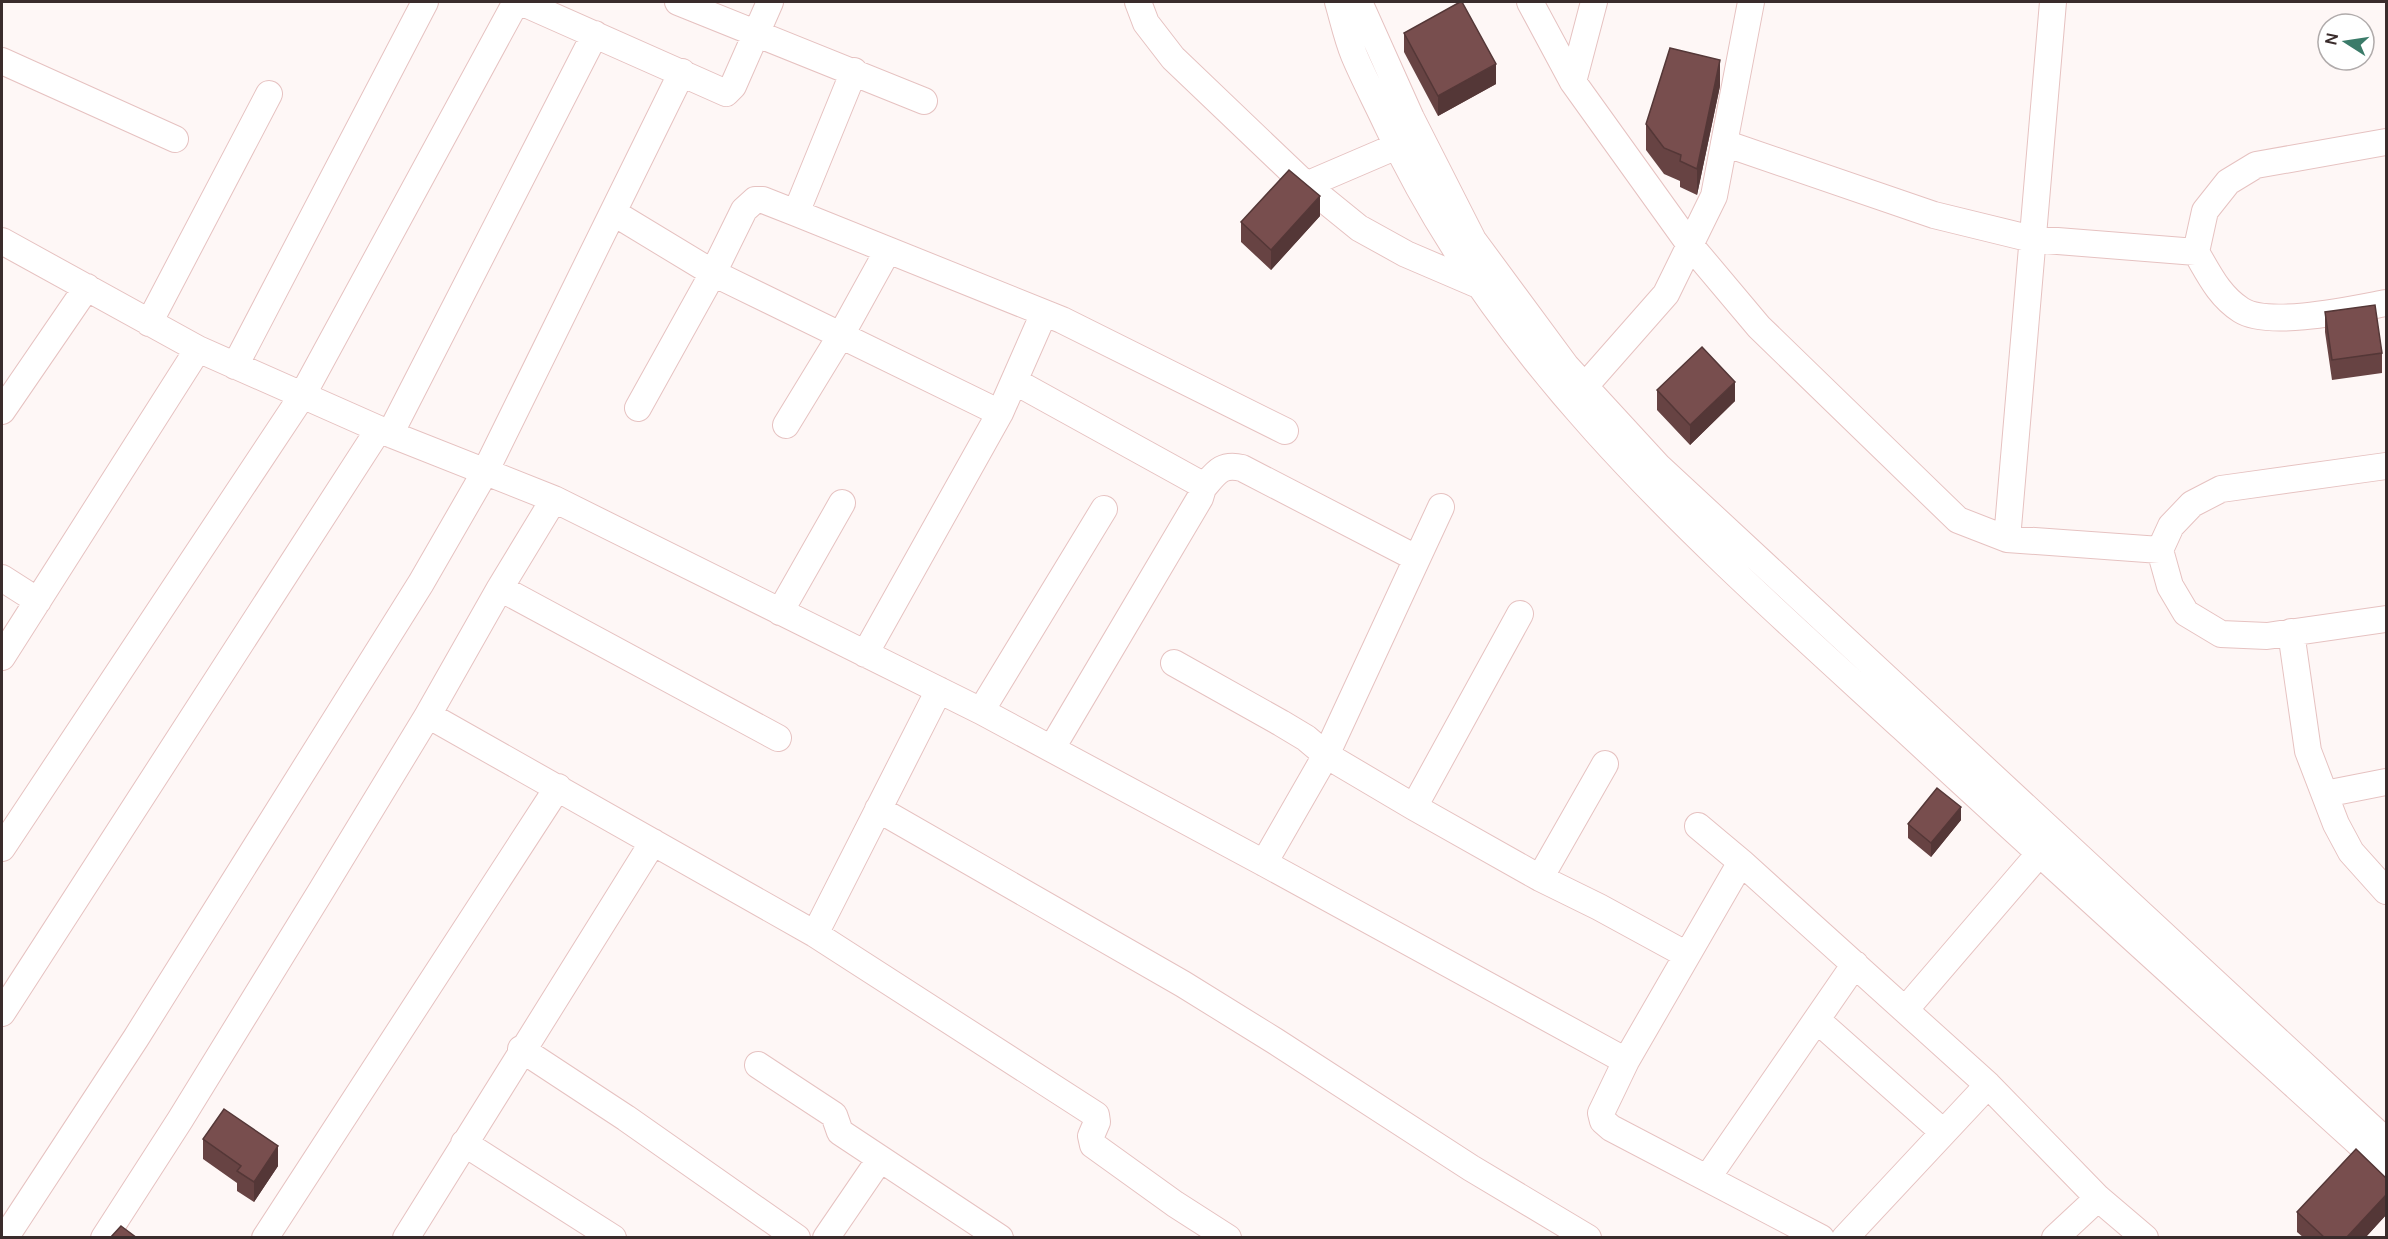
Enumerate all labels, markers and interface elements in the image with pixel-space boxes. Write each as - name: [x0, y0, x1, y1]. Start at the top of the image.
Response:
- north arrow: [2316, 12, 2376, 72]
- text: N: [2319, 31, 2343, 47]

